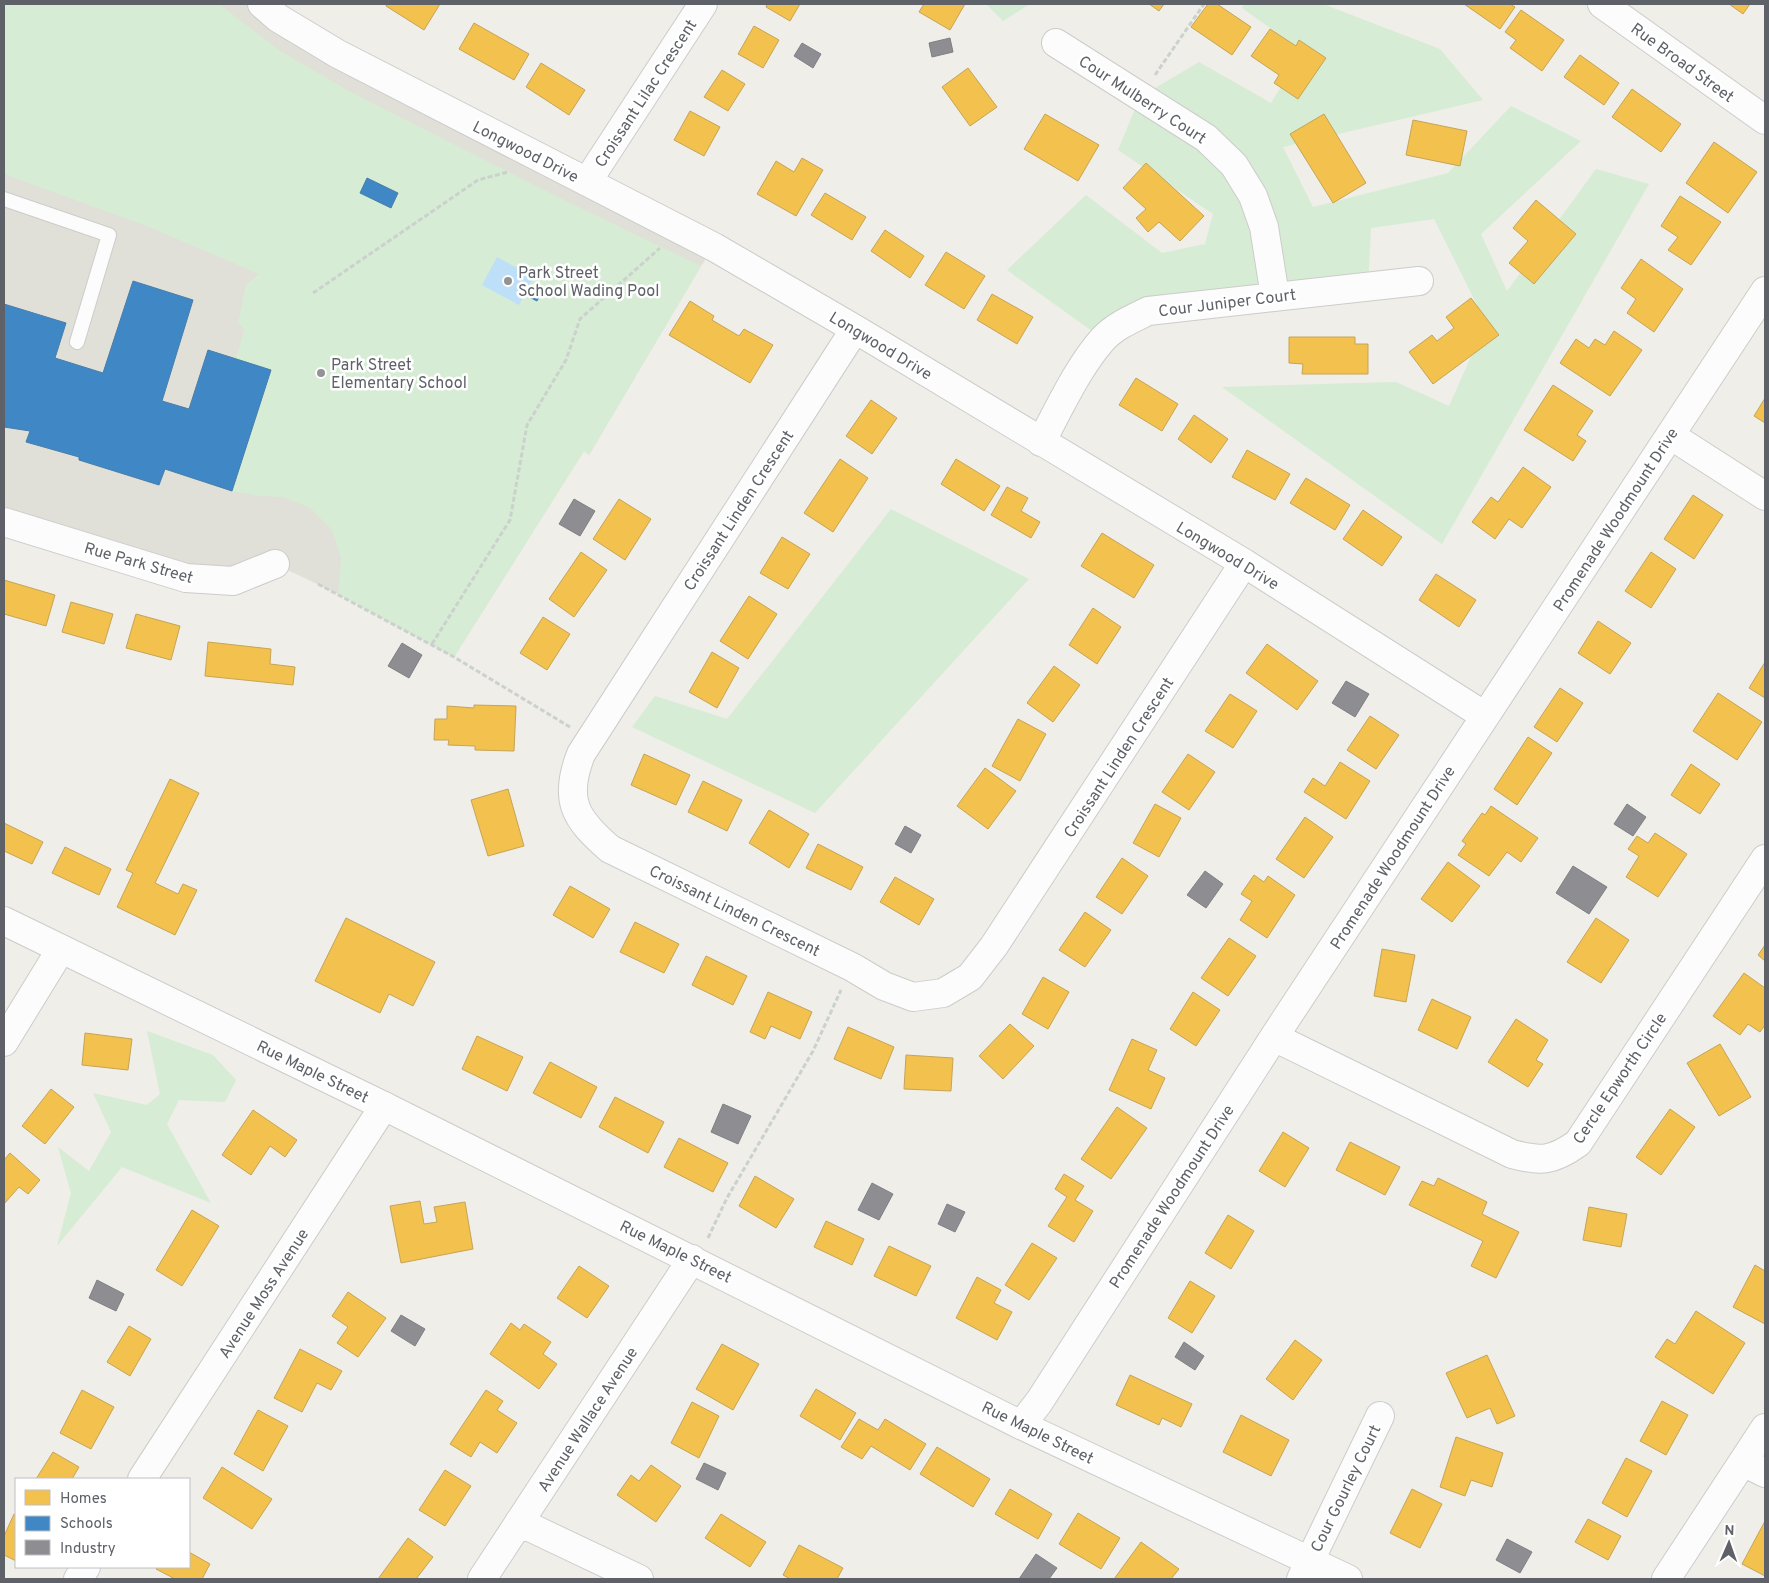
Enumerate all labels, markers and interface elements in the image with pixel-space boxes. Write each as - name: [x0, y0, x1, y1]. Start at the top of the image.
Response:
- street label: Croissant Lilac Crescent: [591, 16, 702, 172]
- street label: Rue Broad Street: [1626, 19, 1737, 108]
- street label: Cour Mulberry Court: [1074, 52, 1210, 149]
- street label: Longwood Drive: [469, 117, 581, 188]
- place label: Park Street School Wading Pool: [518, 264, 660, 302]
- marker: Park Street School Wading Pool: [502, 275, 514, 287]
- street label: Cour Juniper Court: [1157, 286, 1297, 322]
- street label: Longwood Drive: [825, 308, 935, 385]
- place label: Park Street Elementary School: [331, 356, 467, 394]
- marker: Park Street Elementary School: [315, 367, 327, 379]
- street label: Promenade Woodmount Drive: [1550, 425, 1684, 616]
- street label: Croissant Linden Crescent: [680, 427, 799, 595]
- street label: Longwood Drive: [1172, 518, 1282, 595]
- street label: Rue Park Street: [82, 539, 195, 589]
- street label: Croissant Linden Crescent: [1060, 674, 1179, 842]
- street label: Promenade Woodmount Drive: [1327, 763, 1461, 954]
- street label: Croissant Linden Crescent: [645, 862, 823, 962]
- street label: Cercle Epworth Circle: [1569, 1010, 1672, 1149]
- street label: Rue Maple Street: [253, 1037, 371, 1109]
- street label: Promenade Woodmount Drive: [1106, 1102, 1240, 1293]
- street label: Rue Maple Street: [616, 1217, 734, 1289]
- street label: Avenue Moss Avenue: [215, 1226, 314, 1363]
- street label: Avenue Wallace Avenue: [534, 1344, 643, 1496]
- street label: Rue Maple Street: [978, 1398, 1096, 1470]
- street label: Cour Gourley Court: [1307, 1422, 1386, 1556]
- legend: [15, 1478, 190, 1568]
- text: Homes: [60, 1490, 107, 1509]
- text: Schools: [60, 1515, 113, 1534]
- north arrow: [1704, 1518, 1754, 1568]
- text: N: [1724, 1523, 1735, 1540]
- text: Industry: [60, 1540, 116, 1559]

